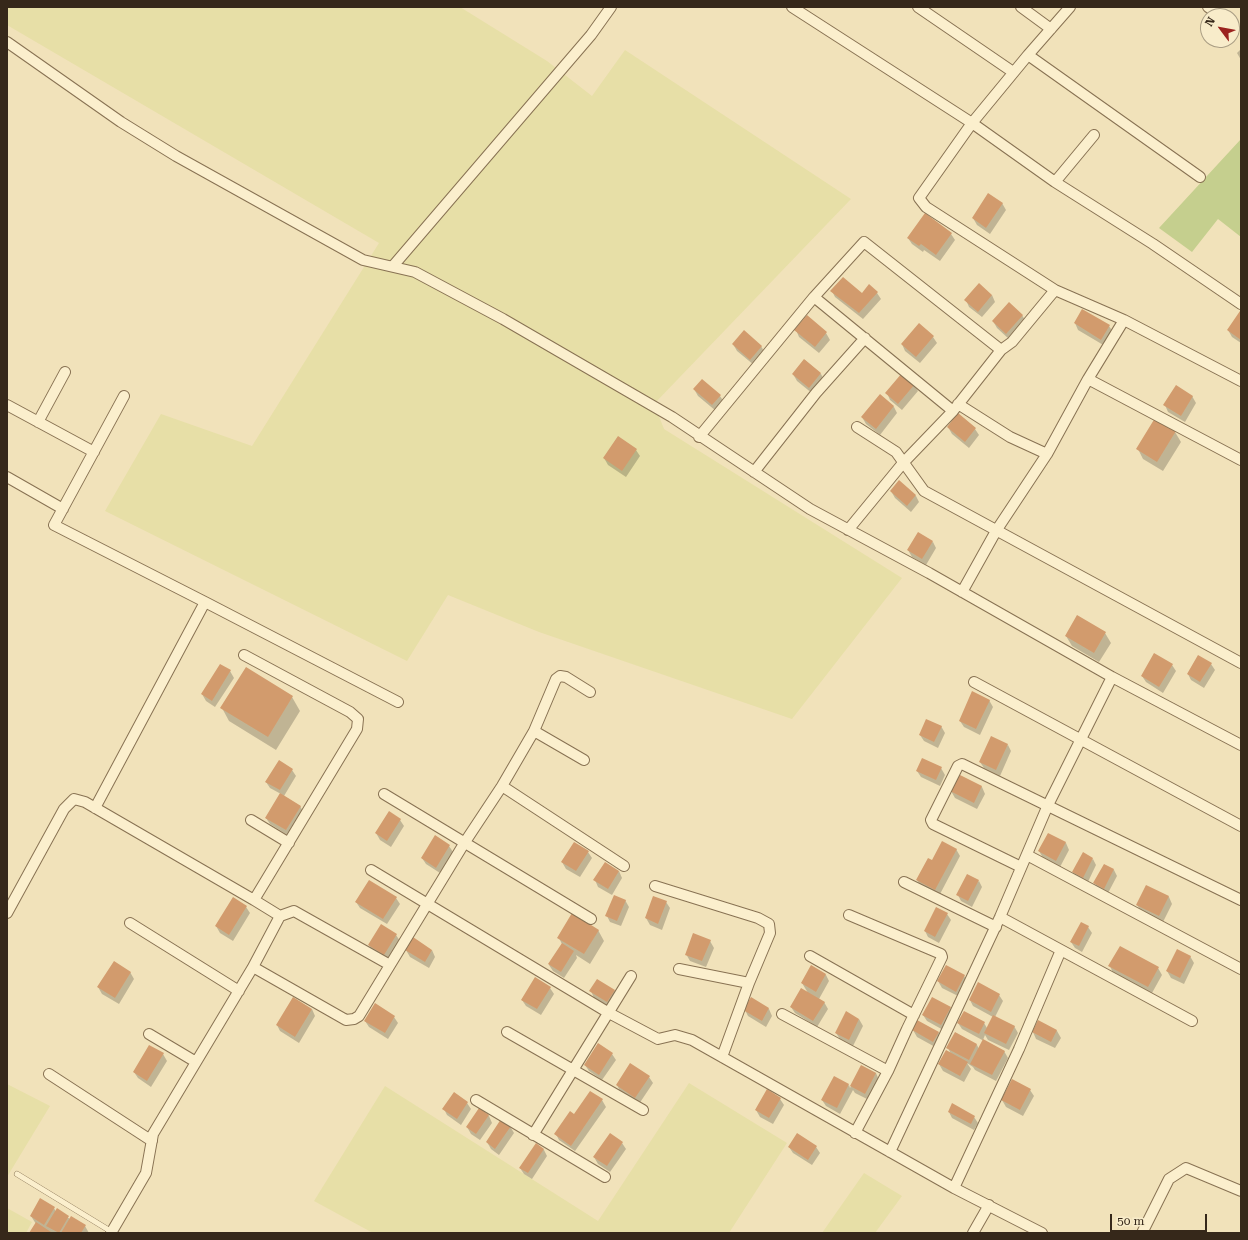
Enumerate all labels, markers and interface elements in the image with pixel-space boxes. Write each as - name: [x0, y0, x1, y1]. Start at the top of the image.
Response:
- north arrow: [1200, 8, 1240, 48]
- text: N: [1202, 15, 1218, 29]
- scale bar: [1112, 1206, 1209, 1232]
- text: 50 m: [1117, 1214, 1144, 1228]

